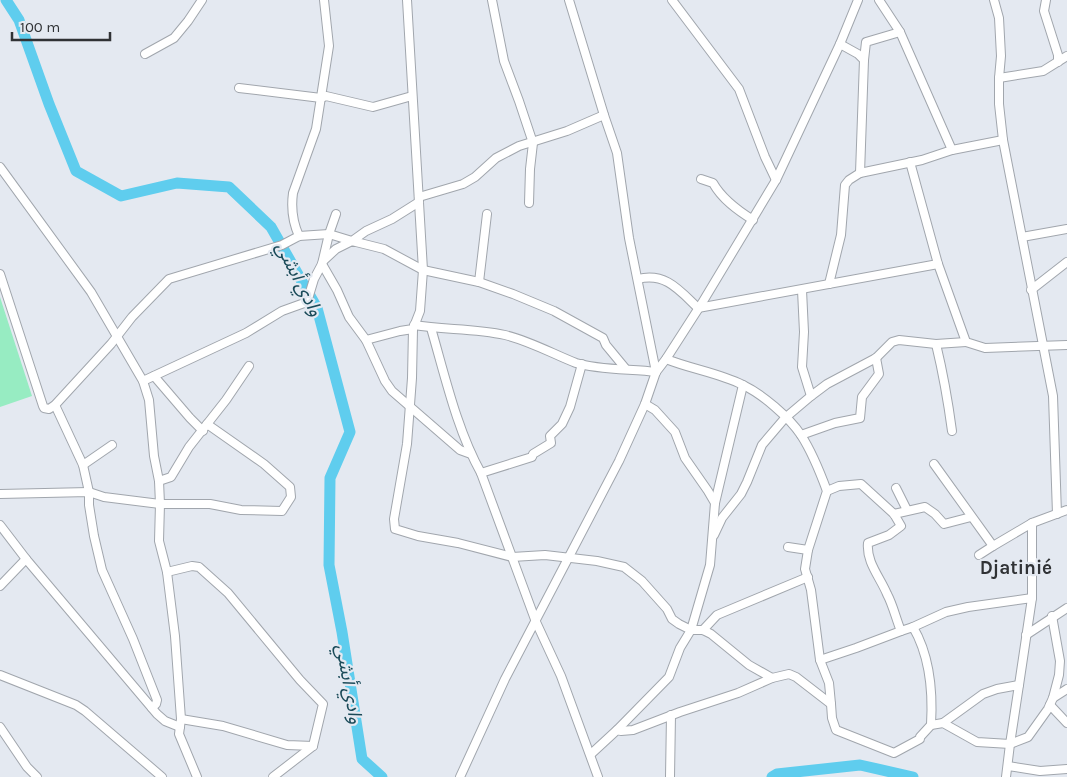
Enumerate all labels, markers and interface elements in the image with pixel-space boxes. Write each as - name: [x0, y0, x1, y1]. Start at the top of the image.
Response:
- scale bar: [12, 10, 110, 42]
- text: 100 m: [20, 18, 60, 36]
- water label: وادي أبشي: [268, 238, 328, 322]
- district label: Djatinié: [980, 557, 1052, 579]
- water label: وادي أبشي: [328, 642, 368, 727]

